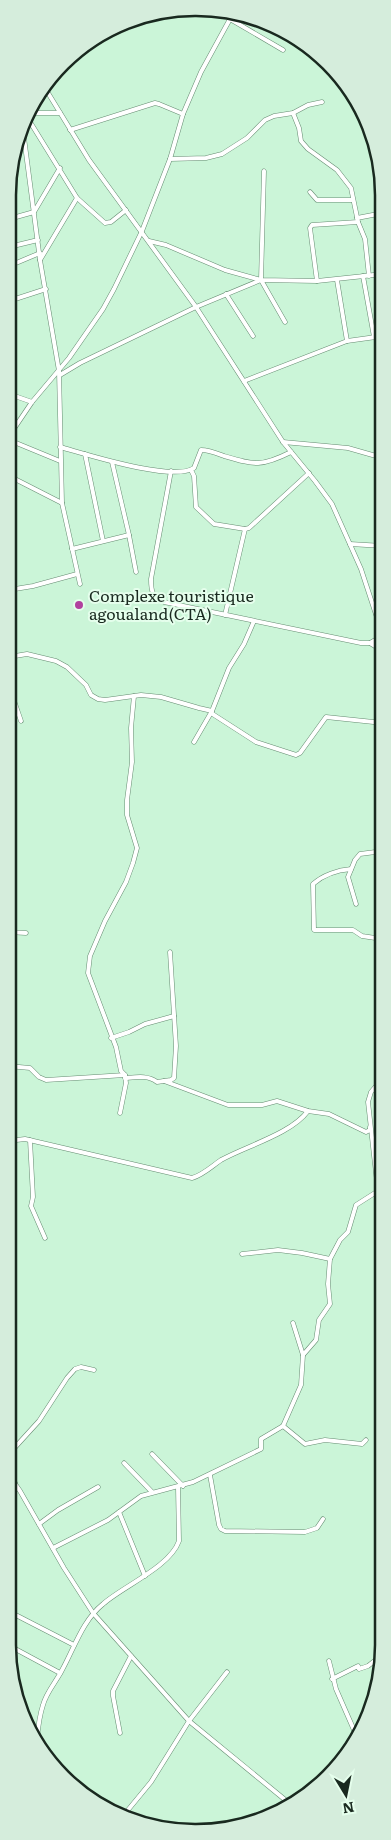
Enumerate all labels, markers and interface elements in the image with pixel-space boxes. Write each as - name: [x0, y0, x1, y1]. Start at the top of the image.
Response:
- place label: Complexe touristique agoualand(CTA): [89, 583, 254, 625]
- marker: Complexe touristique agoualand(CTA): [73, 599, 85, 611]
- north arrow: [321, 1770, 371, 1820]
- text: N: [341, 1798, 356, 1820]

